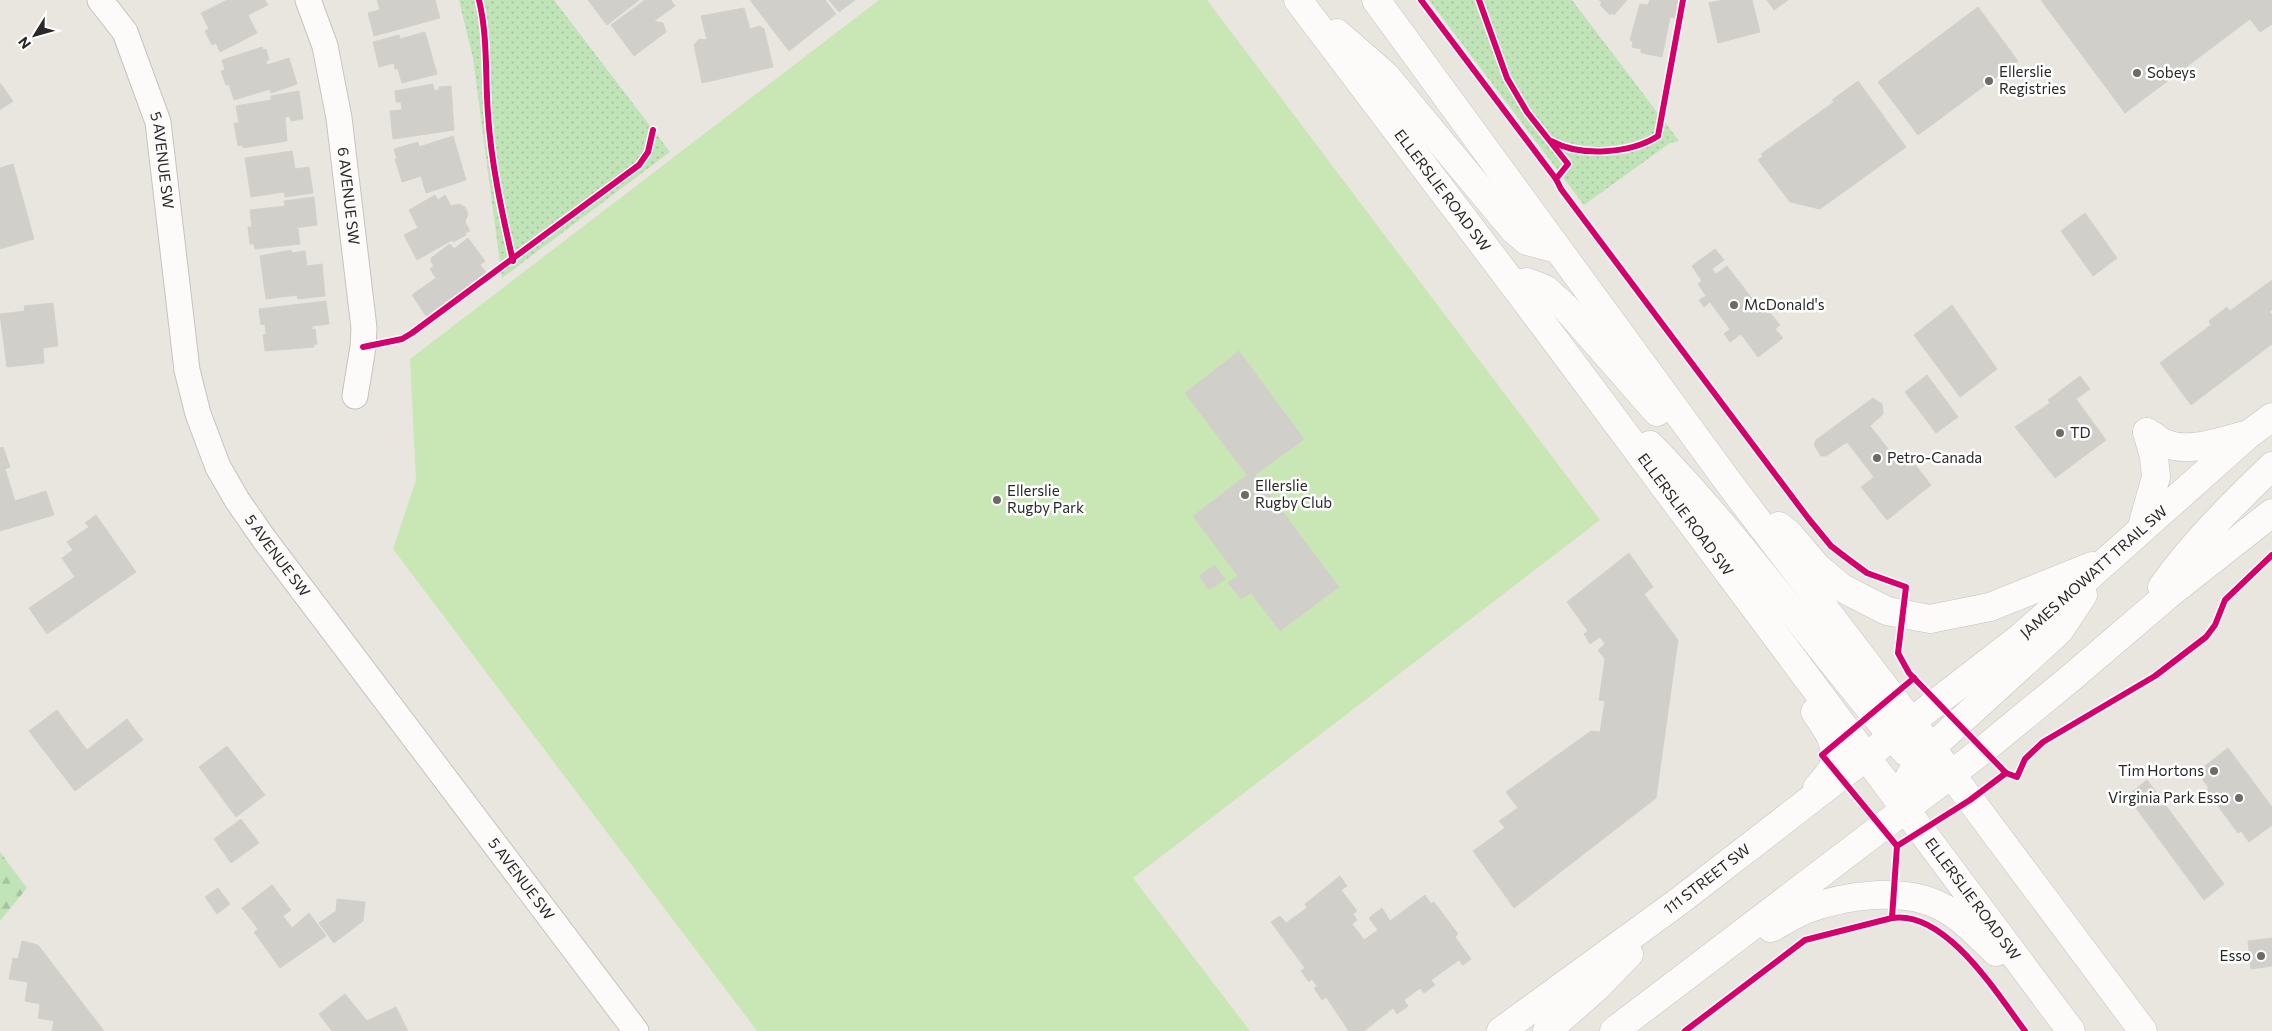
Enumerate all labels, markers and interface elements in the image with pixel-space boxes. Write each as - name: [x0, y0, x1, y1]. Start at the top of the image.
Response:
- north arrow: [10, 10, 60, 60]
- text: N: [14, 34, 34, 52]
- place label: Ellerslie Registries: [1999, 62, 2066, 97]
- place label: Sobeys: [2147, 63, 2196, 81]
- marker: Sobeys: [2131, 67, 2143, 79]
- marker: Ellerslie Registries: [1983, 75, 1995, 87]
- street label: 5 AVENUE SW: [147, 109, 178, 210]
- street label: ELLERSLIE ROAD SW: [1391, 125, 1495, 254]
- street label: 6 AVENUE SW: [335, 146, 364, 246]
- place label: McDonald's: [1744, 295, 1825, 313]
- marker: McDonald's: [1728, 299, 1740, 311]
- place label: TD: [2070, 423, 2091, 441]
- marker: TD: [2054, 427, 2066, 439]
- place label: Petro-Canada: [1887, 448, 1982, 466]
- street label: ELLERSLIE ROAD SW: [1634, 449, 1738, 579]
- marker: Petro-Canada: [1871, 452, 1883, 464]
- place label: Ellerslie Rugby Club: [1255, 476, 1332, 511]
- place label: Ellerslie Rugby Park: [1007, 481, 1084, 516]
- marker: Ellerslie Rugby Club: [1239, 489, 1251, 501]
- marker: Ellerslie Rugby Park: [991, 494, 1003, 506]
- street label: JAMES MOWATT TRAIL SW: [2016, 501, 2170, 642]
- street label: 5 AVENUE SW: [242, 511, 314, 600]
- place label: Tim Hortons: [2118, 761, 2204, 779]
- marker: Tim Hortons: [2208, 765, 2220, 777]
- place label: Virginia Park Esso: [2108, 788, 2229, 806]
- marker: Virginia Park Esso: [2233, 792, 2245, 804]
- street label: 5 AVENUE SW: [485, 834, 559, 923]
- street label: ELLERSLIE ROAD SW: [1922, 834, 2025, 963]
- street label: 111 STREET SW: [1660, 840, 1754, 917]
- place label: Esso: [2220, 946, 2251, 964]
- marker: Esso: [2255, 950, 2267, 962]

